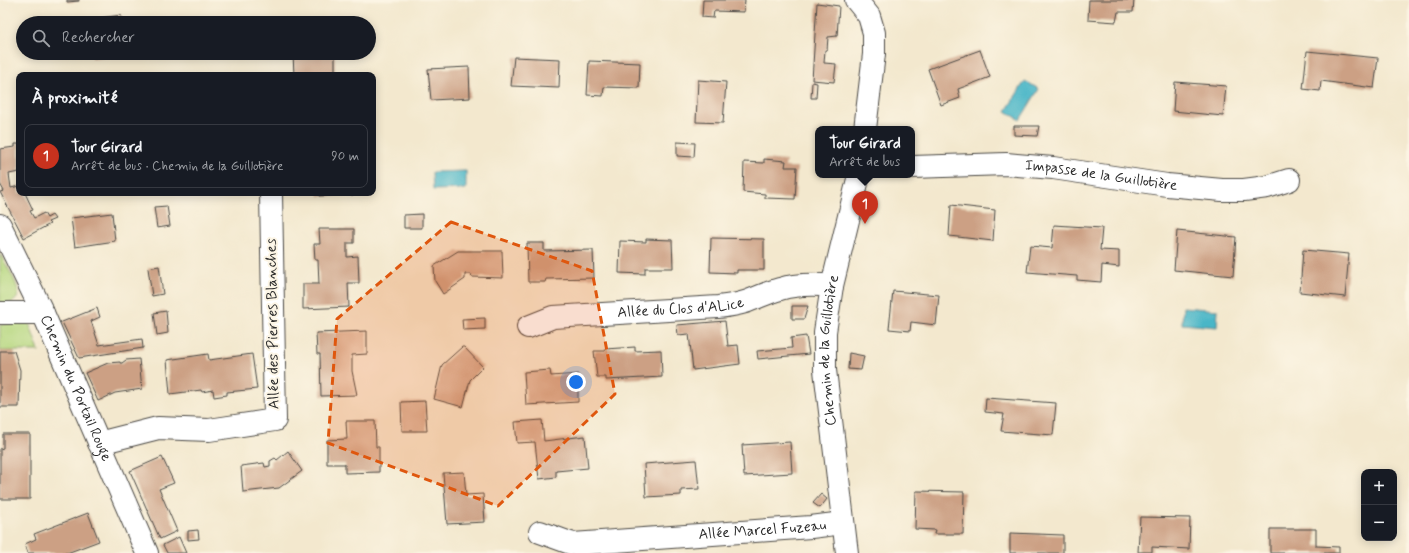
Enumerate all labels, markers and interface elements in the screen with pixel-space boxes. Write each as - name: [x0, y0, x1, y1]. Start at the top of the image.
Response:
- search box: [16, 16, 376, 60]
- icon: search: [30, 27, 52, 49]
- text: Rechercher: [62, 28, 135, 48]
- text: À proximité: [32, 87, 117, 109]
- popup: [815, 126, 915, 178]
- text: Tour Girard: [829, 134, 901, 154]
- text: Tour Girard: [71, 138, 142, 158]
- text: 1: [43, 148, 49, 165]
- text: 90 m: [331, 148, 359, 165]
- text: Arrêt de bus: [829, 154, 900, 171]
- street label: Impasse de la Guillotière: [1024, 156, 1178, 196]
- text: Arrêt de bus · Chemin de la Guillotière: [71, 158, 283, 175]
- pin: 1: [852, 191, 878, 224]
- street label: Allée des Pierres Blanches: [262, 238, 284, 410]
- street label: Chemin de la Guillotière: [815, 273, 844, 427]
- street label: Allée du Clos d'ALice: [617, 293, 746, 323]
- street label: Chemin du Portail Rouge: [35, 312, 116, 465]
- your location: [566, 372, 586, 392]
- map controls: [1361, 469, 1397, 541]
- button: +: [1361, 469, 1397, 505]
- button: −: [1361, 505, 1397, 541]
- street label: Allée Marcel Fuzeau: [698, 515, 828, 545]

